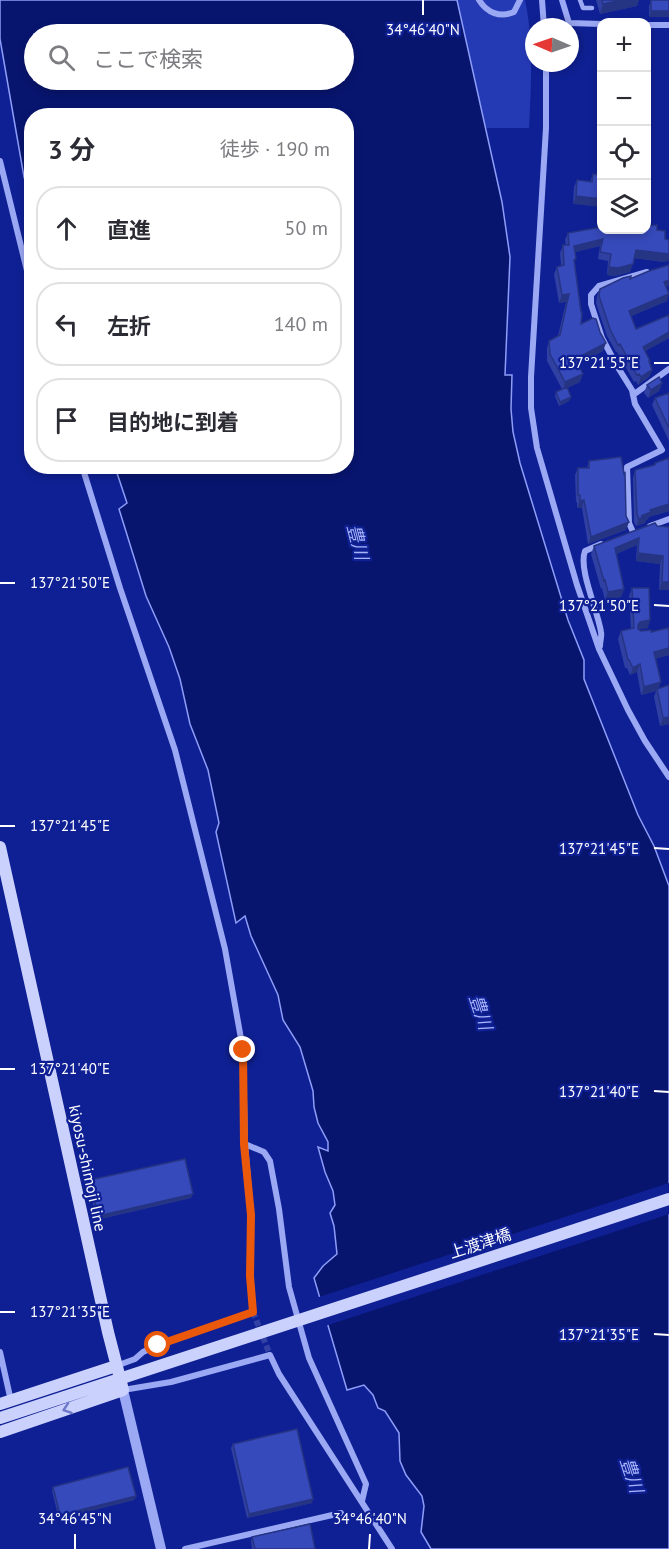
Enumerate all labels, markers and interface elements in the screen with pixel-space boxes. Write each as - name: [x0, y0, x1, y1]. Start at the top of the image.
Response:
- north arrow: [525, 18, 579, 72]
- map controls: [597, 18, 651, 234]
- button: +: [597, 18, 651, 72]
- text: 34°46'40"N: [386, 20, 460, 39]
- search box: [24, 24, 354, 90]
- icon: search: [45, 41, 78, 74]
- text: ここで検索: [93, 45, 203, 73]
- button: −: [597, 72, 651, 126]
- button: locate: [597, 126, 651, 180]
- text: 3 分: [48, 133, 95, 166]
- text: 徒歩 · 190 m: [220, 136, 330, 162]
- button: layers: [597, 180, 651, 234]
- icon: ahead: [50, 212, 83, 245]
- text: 50 m: [285, 215, 328, 241]
- text: 直進: [107, 216, 151, 244]
- icon: left: [50, 308, 83, 341]
- text: 140 m: [274, 311, 328, 337]
- text: 左折: [107, 312, 151, 340]
- text: 137°21'55"E: [559, 353, 639, 372]
- icon: arrive: [50, 404, 83, 437]
- text: 目的地に到着: [107, 408, 239, 436]
- water label: 豊川: [342, 522, 374, 564]
- text: 137°21'50"E: [30, 573, 110, 592]
- text: 137°21'50"E: [559, 596, 639, 615]
- text: 137°21'45"E: [30, 816, 110, 835]
- text: 137°21'45"E: [559, 839, 639, 858]
- water label: 豊川: [465, 991, 498, 1035]
- route end: [229, 1036, 255, 1062]
- text: 137°21'40"E: [30, 1059, 110, 1078]
- text: 137°21'40"E: [559, 1082, 639, 1101]
- street label: kiyosu-shimoji line: [65, 1103, 111, 1233]
- street label: 上渡津橋: [446, 1224, 514, 1262]
- text: 137°21'35"E: [30, 1302, 110, 1321]
- text: 137°21'35"E: [559, 1325, 639, 1344]
- route start: [144, 1331, 170, 1357]
- one-way arrow: [62, 1401, 73, 1414]
- water label: 豊川: [616, 1454, 649, 1498]
- text: 34°46'45"N: [38, 1509, 112, 1528]
- text: 34°46'40"N: [333, 1509, 407, 1528]

